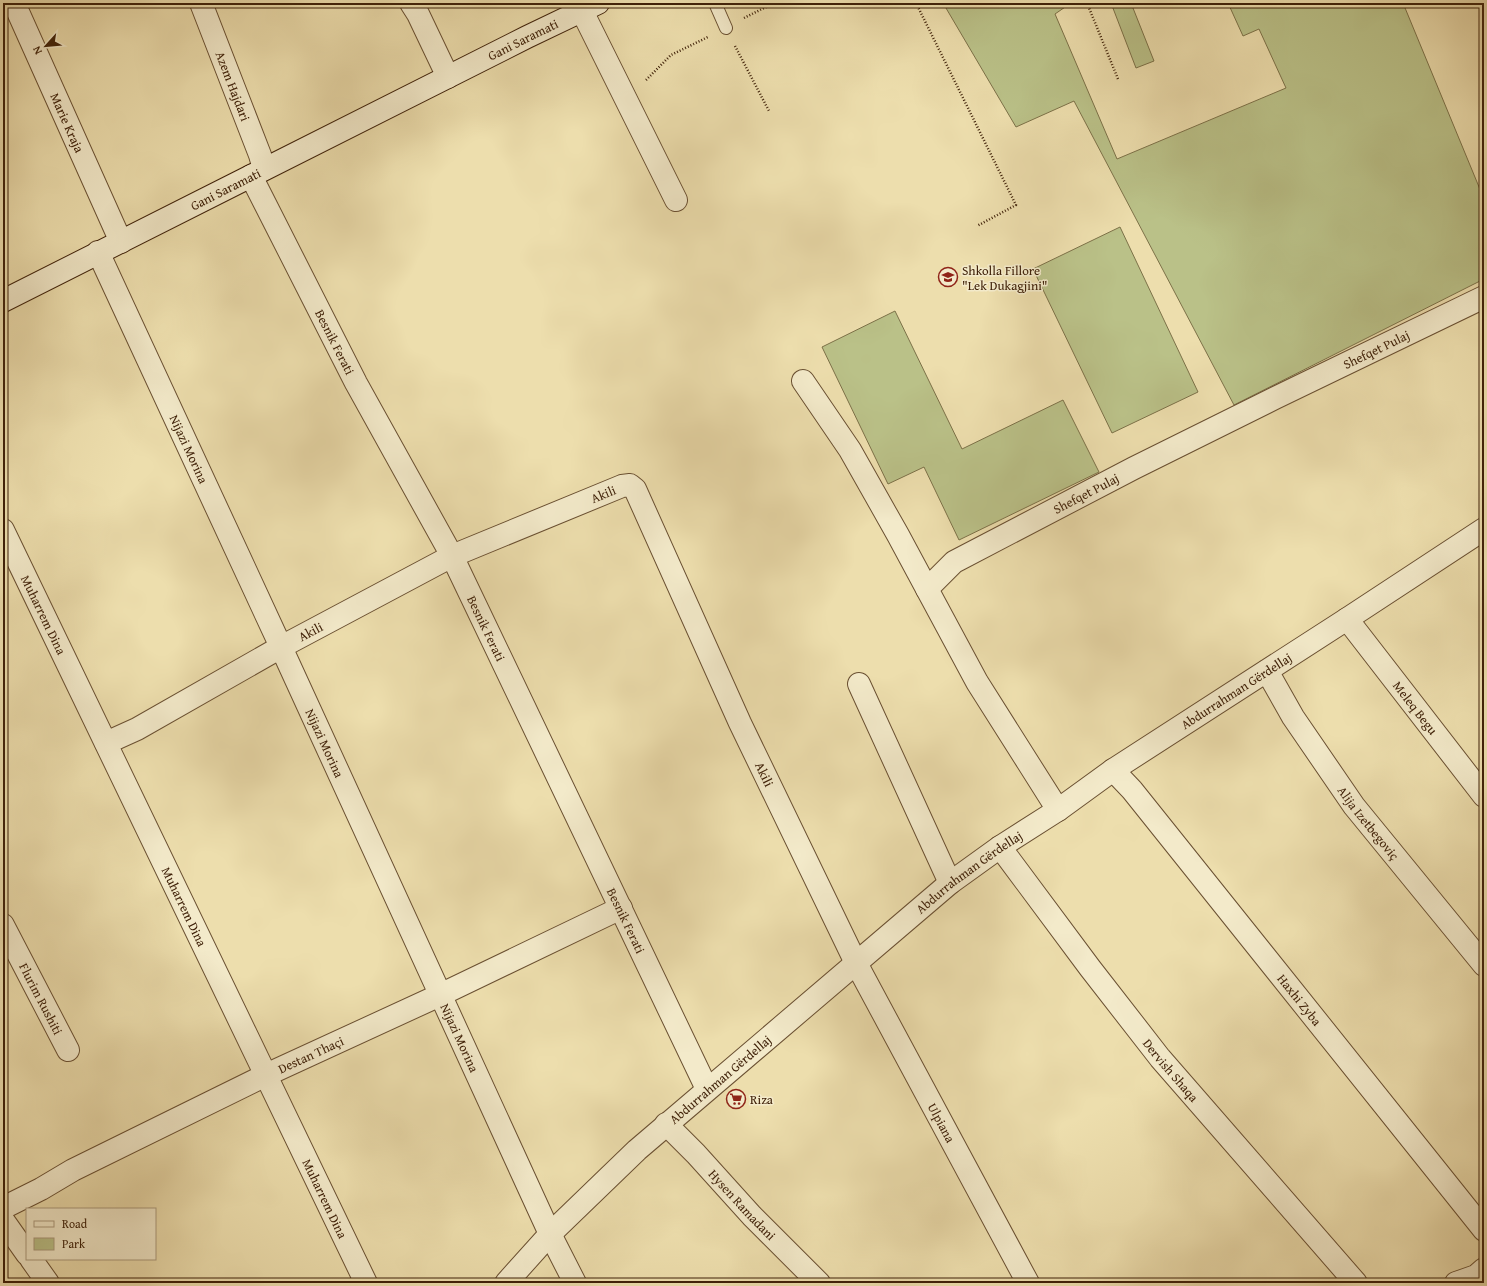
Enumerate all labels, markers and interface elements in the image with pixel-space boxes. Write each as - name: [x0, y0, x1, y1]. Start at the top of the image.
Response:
- street label: Gani Saramati: [484, 14, 562, 65]
- north arrow: [26, 26, 66, 66]
- text: N: [28, 43, 46, 57]
- street label: Azem Hajdari: [211, 48, 256, 124]
- street label: Marie Kraja: [46, 90, 90, 156]
- street label: Gani Saramati: [187, 163, 264, 215]
- place label: Shkolla Fillore "Lek Dukagjini": [962, 261, 1048, 295]
- school or university icon: Shkolla Fillore "Lek Dukagjini": [937, 266, 959, 288]
- street label: Besnik Ferati: [311, 306, 360, 378]
- street label: Shefqet Pulaj: [1340, 325, 1413, 373]
- street label: Nijazi Morina: [165, 411, 214, 487]
- street label: Shefqet Pulaj: [1050, 468, 1122, 518]
- street label: Akili: [588, 480, 619, 507]
- street label: Muharrem Dina: [17, 572, 71, 658]
- street label: Besnik Ferati: [463, 592, 511, 665]
- street label: Akili: [295, 617, 326, 646]
- street label: Abdurrahman Gërdellaj: [1177, 648, 1295, 734]
- street label: Meleq Begu: [1389, 677, 1442, 738]
- street label: Nijazi Morina: [301, 706, 349, 781]
- street label: Akili: [751, 759, 779, 790]
- street label: Alija Izetbegoviç: [1333, 782, 1404, 864]
- street label: Abdurrahman Gërdellaj: [911, 826, 1026, 918]
- street label: Muharrem Dina: [157, 864, 212, 950]
- street label: Besnik Ferati: [603, 884, 650, 957]
- street label: Flurim Rushiti: [15, 959, 68, 1038]
- street label: Haxhi Zyba: [1273, 970, 1327, 1030]
- street label: Nijazi Morina: [436, 1000, 484, 1076]
- street label: Abdurrahman Gërdellaj: [665, 1030, 775, 1128]
- street label: Destan Thaçi: [275, 1031, 347, 1078]
- street label: Dervish Shaqa: [1139, 1034, 1204, 1106]
- supermarket icon: Riza: [725, 1088, 747, 1110]
- place label: Riza: [750, 1090, 774, 1109]
- street label: Ulpiana: [923, 1099, 961, 1147]
- street label: Muharrem Dina: [298, 1155, 353, 1242]
- street label: Hysen Ramadani: [704, 1165, 781, 1245]
- legend: [26, 1208, 156, 1260]
- text: Road: [62, 1215, 88, 1232]
- text: Park: [62, 1235, 86, 1252]

